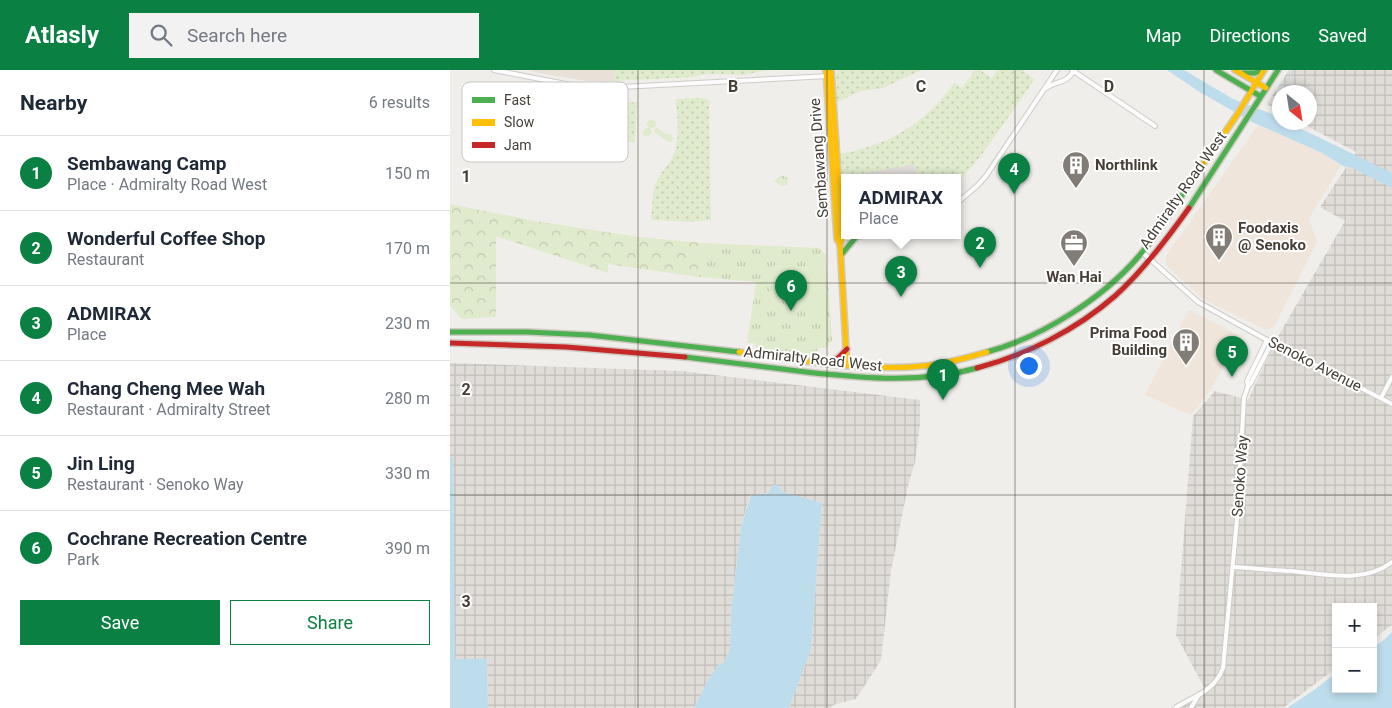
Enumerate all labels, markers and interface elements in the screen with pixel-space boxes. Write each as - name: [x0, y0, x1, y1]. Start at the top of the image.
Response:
- search box: [129, 13, 479, 58]
- text: Atlasly: [25, 21, 99, 49]
- icon: search: [147, 21, 175, 49]
- text: Search here: [187, 24, 287, 47]
- text: Map: [1146, 25, 1181, 46]
- text: Directions: [1209, 25, 1290, 46]
- text: Saved: [1318, 25, 1367, 46]
- text: B: [728, 77, 738, 96]
- text: C: [916, 77, 926, 96]
- text: D: [1104, 77, 1114, 96]
- legend: [462, 82, 628, 162]
- north arrow: [1272, 85, 1317, 130]
- text: Nearby: [20, 91, 87, 115]
- text: Fast: [504, 92, 531, 108]
- text: 6 results: [369, 93, 430, 112]
- street label: Sembawang Drive: [806, 97, 832, 219]
- text: Slow: [504, 114, 535, 130]
- street label: Admiralty Road West: [1136, 128, 1230, 252]
- text: Jam: [504, 137, 532, 153]
- building icon: Northlink: [1061, 150, 1091, 189]
- text: Sembawang Camp: [67, 152, 226, 175]
- pin: 4: [998, 153, 1030, 194]
- place label: Northlink: [1095, 156, 1159, 174]
- text: 1: [31, 164, 41, 183]
- text: 150 m: [385, 164, 430, 183]
- text: 1: [461, 167, 471, 186]
- popup: [841, 174, 961, 239]
- text: Place · Admiralty Road West: [67, 175, 267, 194]
- text: ADMIRAX: [859, 186, 943, 209]
- text: Place: [859, 209, 898, 228]
- place label: Foodaxis @ Senoko: [1238, 219, 1306, 254]
- building icon: Foodaxis @ Senoko: [1204, 222, 1234, 261]
- text: Wonderful Coffee Shop: [67, 227, 266, 250]
- pin: 2: [964, 227, 996, 268]
- office icon: Wan Hai: [1059, 228, 1089, 267]
- text: 2: [31, 239, 41, 258]
- text: 170 m: [385, 239, 430, 258]
- text: Restaurant: [67, 250, 144, 269]
- pin: 3: [885, 256, 917, 297]
- place label: Wan Hai: [1046, 268, 1102, 286]
- pin: 6: [775, 270, 807, 311]
- text: ADMIRAX: [67, 302, 151, 325]
- text: 3: [31, 314, 41, 333]
- text: 230 m: [385, 314, 430, 333]
- place label: Prima Food Building: [1090, 324, 1167, 359]
- text: Place: [67, 325, 107, 344]
- building icon: Prima Food Building: [1171, 327, 1201, 366]
- street label: Senoko Avenue: [1265, 333, 1365, 395]
- pin: 5: [1216, 336, 1248, 377]
- street label: Admiralty Road West: [743, 343, 883, 375]
- your location: [1016, 353, 1042, 379]
- pin: 1: [927, 359, 959, 400]
- text: Chang Cheng Mee Wah: [67, 377, 265, 400]
- text: 2: [461, 380, 471, 399]
- text: 4: [31, 389, 41, 408]
- text: 280 m: [385, 389, 430, 408]
- text: Restaurant · Admiralty Street: [67, 400, 270, 419]
- street label: Senoko Way: [1228, 435, 1252, 517]
- text: Jin Ling: [67, 452, 135, 475]
- text: 5: [31, 464, 41, 483]
- text: 330 m: [385, 464, 430, 483]
- text: Restaurant · Senoko Way: [67, 475, 244, 494]
- text: Cochrane Recreation Centre: [67, 527, 307, 550]
- text: 6: [31, 539, 41, 558]
- text: 390 m: [385, 539, 430, 558]
- text: Park: [67, 550, 99, 569]
- text: 3: [461, 592, 471, 611]
- button: Save: [20, 600, 220, 645]
- button: Share: [230, 600, 430, 645]
- map controls: [1332, 603, 1377, 693]
- button: +: [1332, 603, 1377, 648]
- button: −: [1332, 648, 1377, 693]

